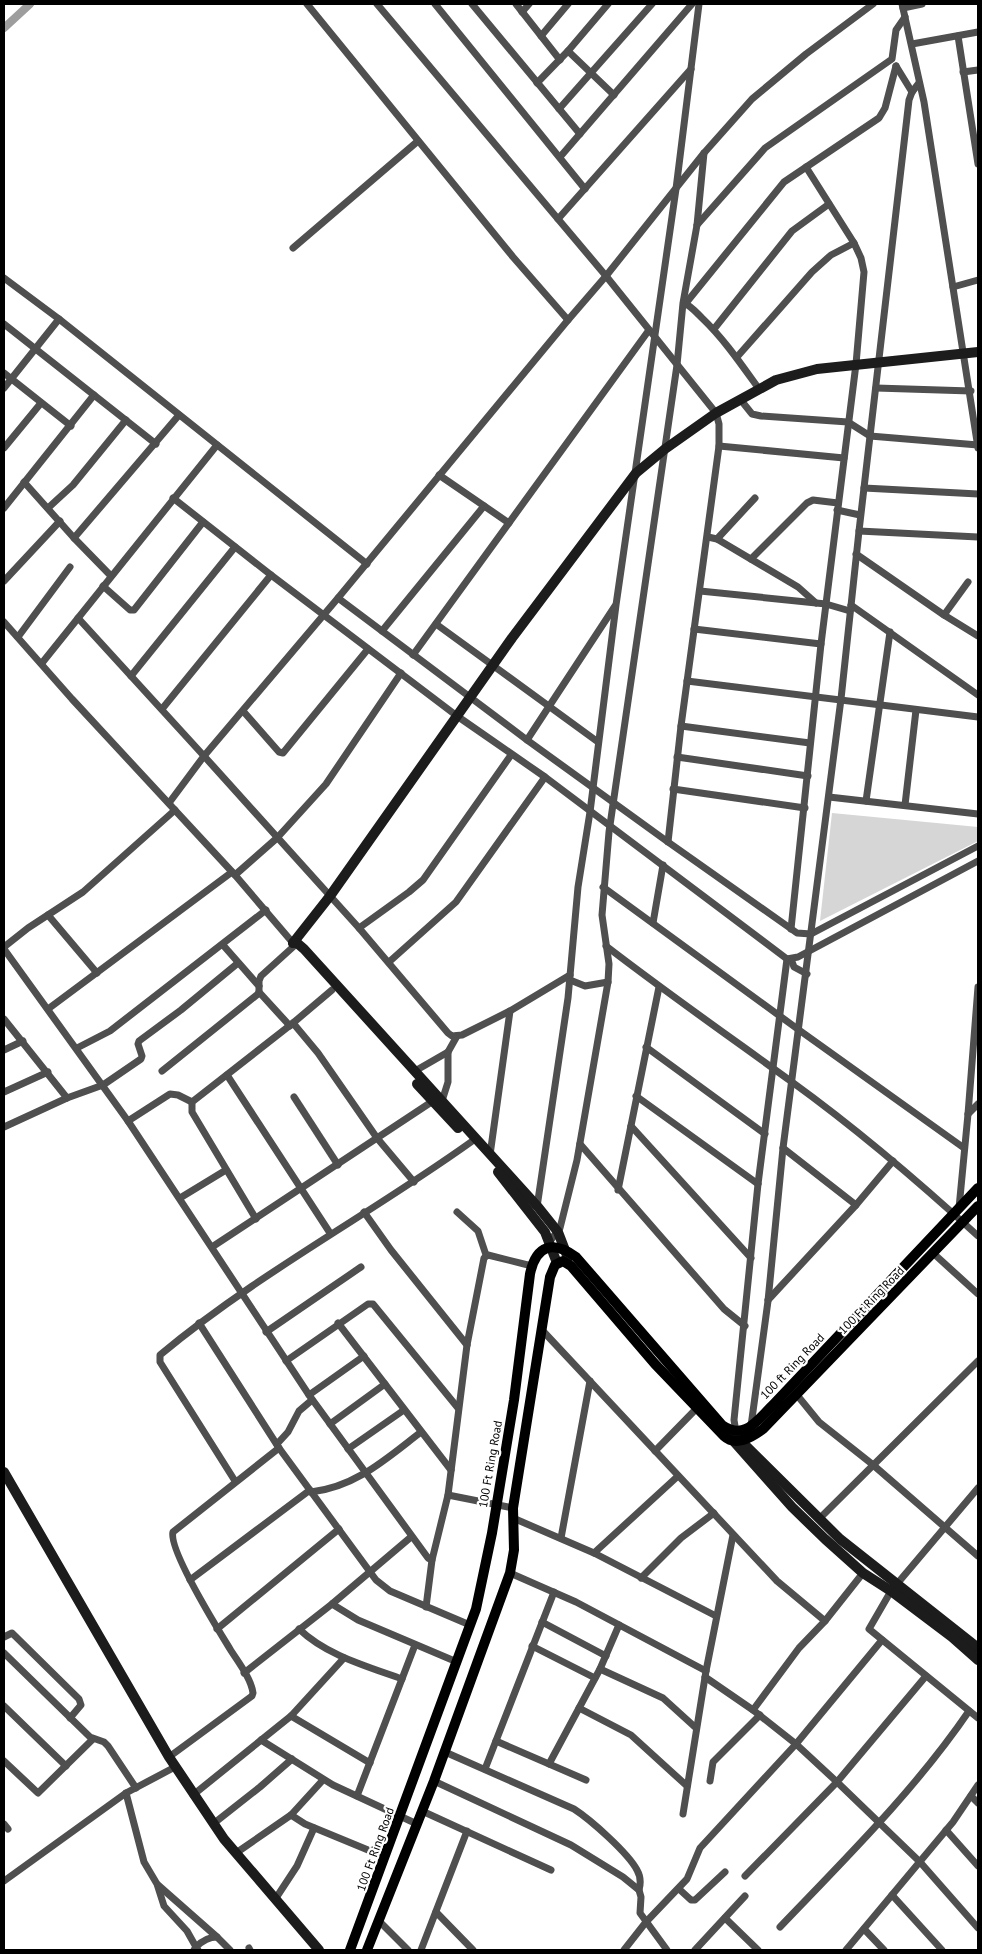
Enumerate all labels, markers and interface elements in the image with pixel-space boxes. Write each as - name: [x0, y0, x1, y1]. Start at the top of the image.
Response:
- street label: 100 Ft Ring Road: [835, 1263, 907, 1337]
- street label: 100 ft Ring Road: [757, 1330, 827, 1402]
- street label: 100 Ft Ring Road: [475, 1419, 505, 1509]
- street label: 100 Ft Ring Road: [353, 1805, 397, 1893]

